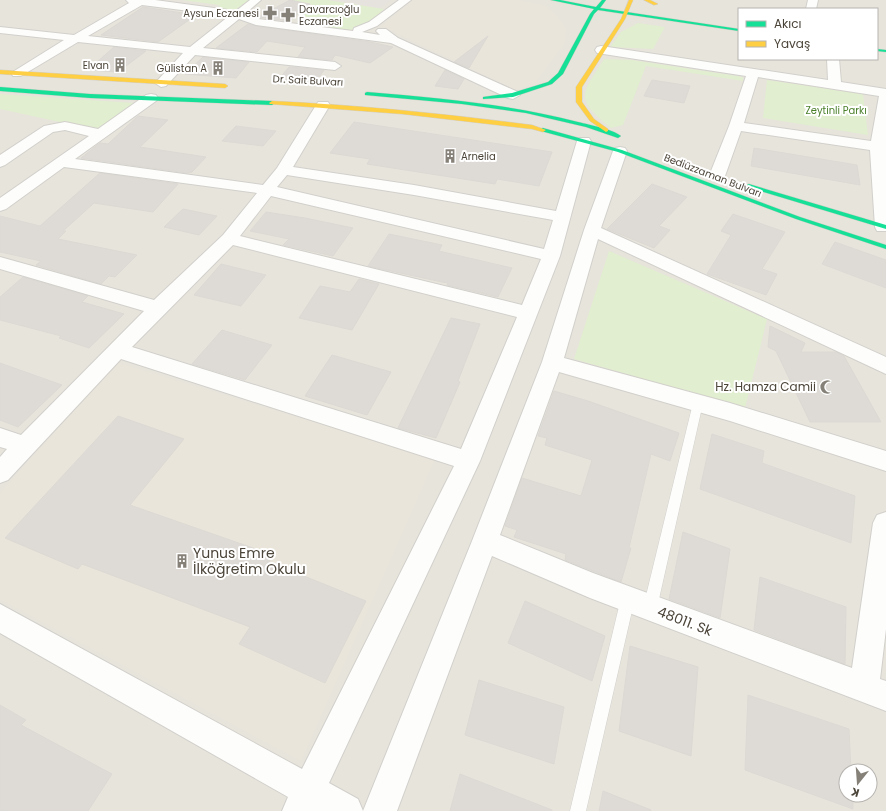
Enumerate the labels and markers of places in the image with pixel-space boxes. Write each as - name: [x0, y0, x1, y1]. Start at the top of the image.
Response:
- place label: Davarcıoğlu Eczanesi: [299, 2, 359, 29]
- pharmacy icon: Aysun Eczanesi: [262, 5, 278, 21]
- place label: Aysun Eczanesi: [183, 6, 259, 21]
- pharmacy icon: Davarcıoğlu Eczanesi: [280, 7, 296, 23]
- building icon: Elvan: [112, 57, 128, 73]
- place label: Elvan: [83, 58, 109, 73]
- building icon: Gülistan A: [210, 60, 226, 76]
- place label: Gülistan A: [156, 61, 207, 76]
- building icon: Arnelia: [442, 148, 458, 164]
- place label: Arnelia: [461, 149, 496, 164]
- place label: Hz. Hamza Camii: [715, 378, 816, 395]
- mosque icon: Hz. Hamza Camii: [819, 379, 835, 395]
- place label: Yunus Emre İlköğretim Okulu: [193, 543, 306, 579]
- building icon: Yunus Emre İlköğretim Okulu: [174, 553, 190, 569]

